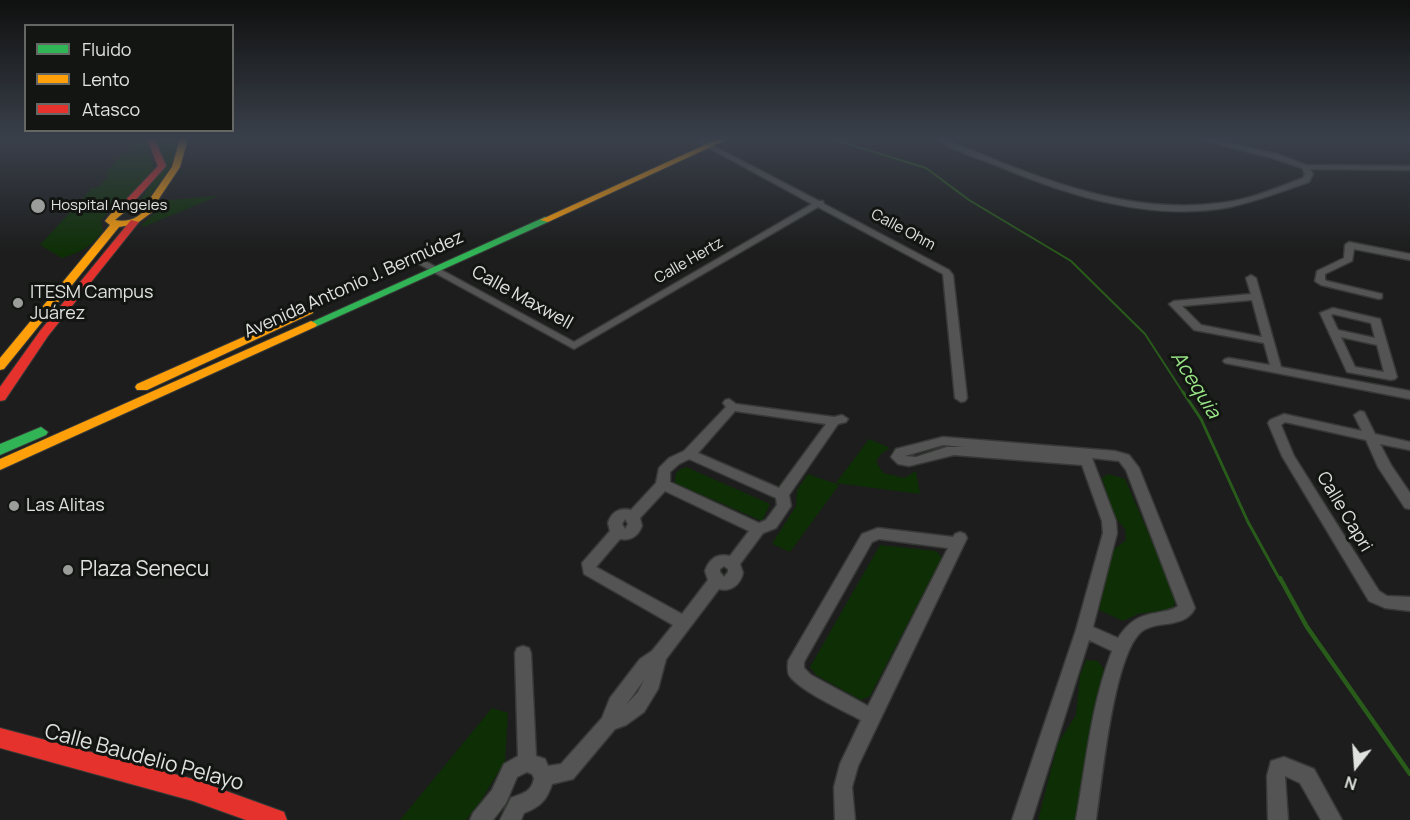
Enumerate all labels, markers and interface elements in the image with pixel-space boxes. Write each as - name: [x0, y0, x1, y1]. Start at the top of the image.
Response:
- legend: [24, 24, 234, 132]
- text: Fluido: [82, 37, 131, 61]
- text: Lento: [82, 67, 130, 91]
- text: Atasco: [82, 97, 140, 121]
- marker: Hospital Angeles: [29, 197, 47, 215]
- place label: Hospital Angeles: [51, 197, 167, 215]
- street label: Calle Ohm: [868, 206, 938, 254]
- street label: Avenida Antonio J. Bermúdez: [241, 227, 467, 343]
- street label: Calle Hertz: [651, 234, 727, 288]
- street label: Calle Maxwell: [468, 261, 576, 335]
- place label: ITESM Campus Juárez: [30, 282, 153, 324]
- marker: ITESM Campus Juárez: [11, 296, 25, 310]
- water label: Acequia: [1165, 347, 1225, 423]
- street label: Calle Capri: [1312, 468, 1376, 556]
- place label: Las Alitas: [26, 495, 105, 517]
- marker: Las Alitas: [7, 499, 21, 513]
- place label: Plaza Senecu: [80, 557, 209, 583]
- marker: Plaza Senecu: [61, 563, 75, 577]
- street label: Calle Baudelio Pelayo: [42, 719, 246, 797]
- north arrow: [1326, 736, 1386, 796]
- text: N: [1342, 771, 1359, 795]

